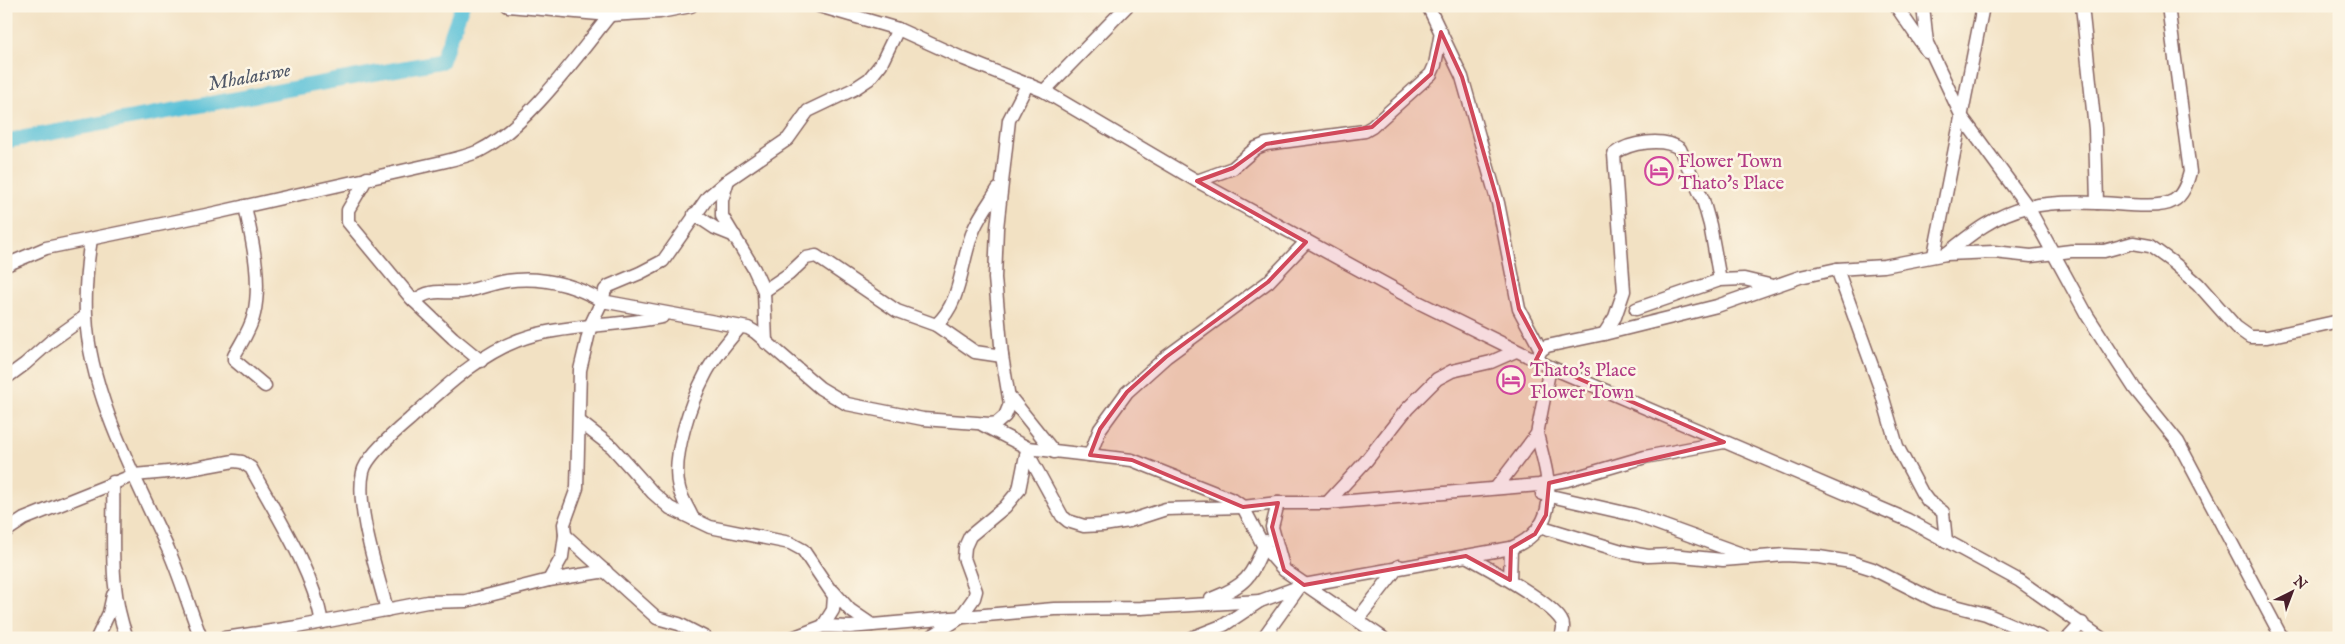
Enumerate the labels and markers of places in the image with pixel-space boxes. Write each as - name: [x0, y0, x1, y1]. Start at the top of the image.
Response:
- place label: Flower Town Thato's Place: [1678, 150, 1784, 196]
- hotel icon: Flower Town Thato's Place: [1644, 156, 1674, 186]
- place label: Thato's Place Flower Town: [1530, 359, 1636, 405]
- hotel icon: Thato's Place Flower Town: [1496, 365, 1526, 395]

